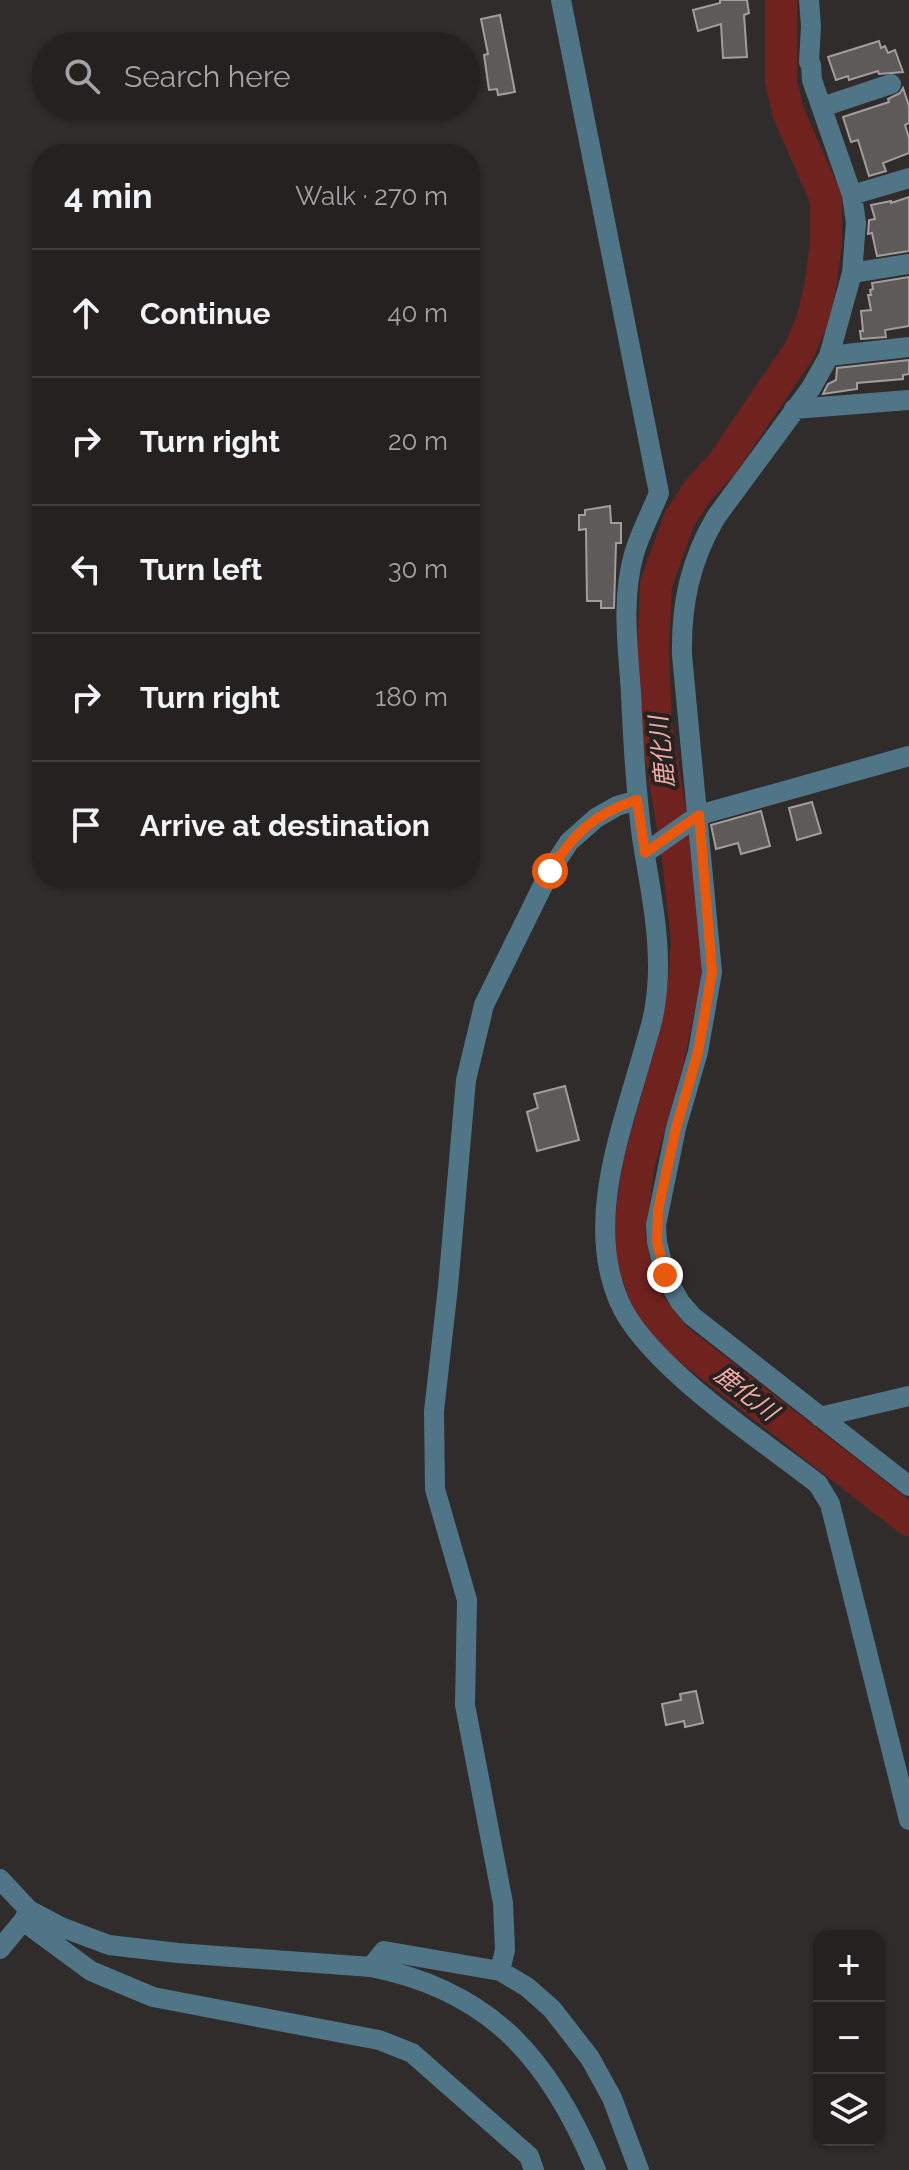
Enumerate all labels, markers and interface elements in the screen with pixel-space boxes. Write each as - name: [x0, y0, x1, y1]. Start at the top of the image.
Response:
- search box: [32, 32, 480, 120]
- icon: search: [60, 54, 104, 98]
- text: Search here: [124, 59, 291, 94]
- text: 4 min: [64, 176, 152, 216]
- text: Walk · 270 m: [295, 181, 448, 211]
- icon: ahead: [64, 291, 108, 335]
- text: Continue: [140, 296, 271, 331]
- text: 40 m: [387, 298, 448, 328]
- icon: right: [64, 419, 108, 463]
- text: Turn right: [140, 424, 280, 459]
- text: 20 m: [388, 426, 448, 456]
- icon: left: [64, 547, 108, 591]
- text: Turn left: [140, 552, 262, 587]
- text: 30 m: [388, 554, 448, 584]
- icon: right: [64, 675, 108, 719]
- text: Turn right: [140, 680, 280, 715]
- text: 180 m: [375, 682, 448, 712]
- water label: 鹿化川: [643, 712, 680, 789]
- icon: arrive: [64, 803, 108, 847]
- text: Arrive at destination: [140, 808, 430, 843]
- route start: [532, 853, 568, 889]
- route end: [647, 1257, 683, 1293]
- water label: 鹿化川: [709, 1359, 786, 1428]
- map controls: [813, 1930, 885, 2146]
- button: +: [813, 1930, 885, 2002]
- button: −: [813, 2002, 885, 2074]
- button: layers: [813, 2074, 885, 2146]

